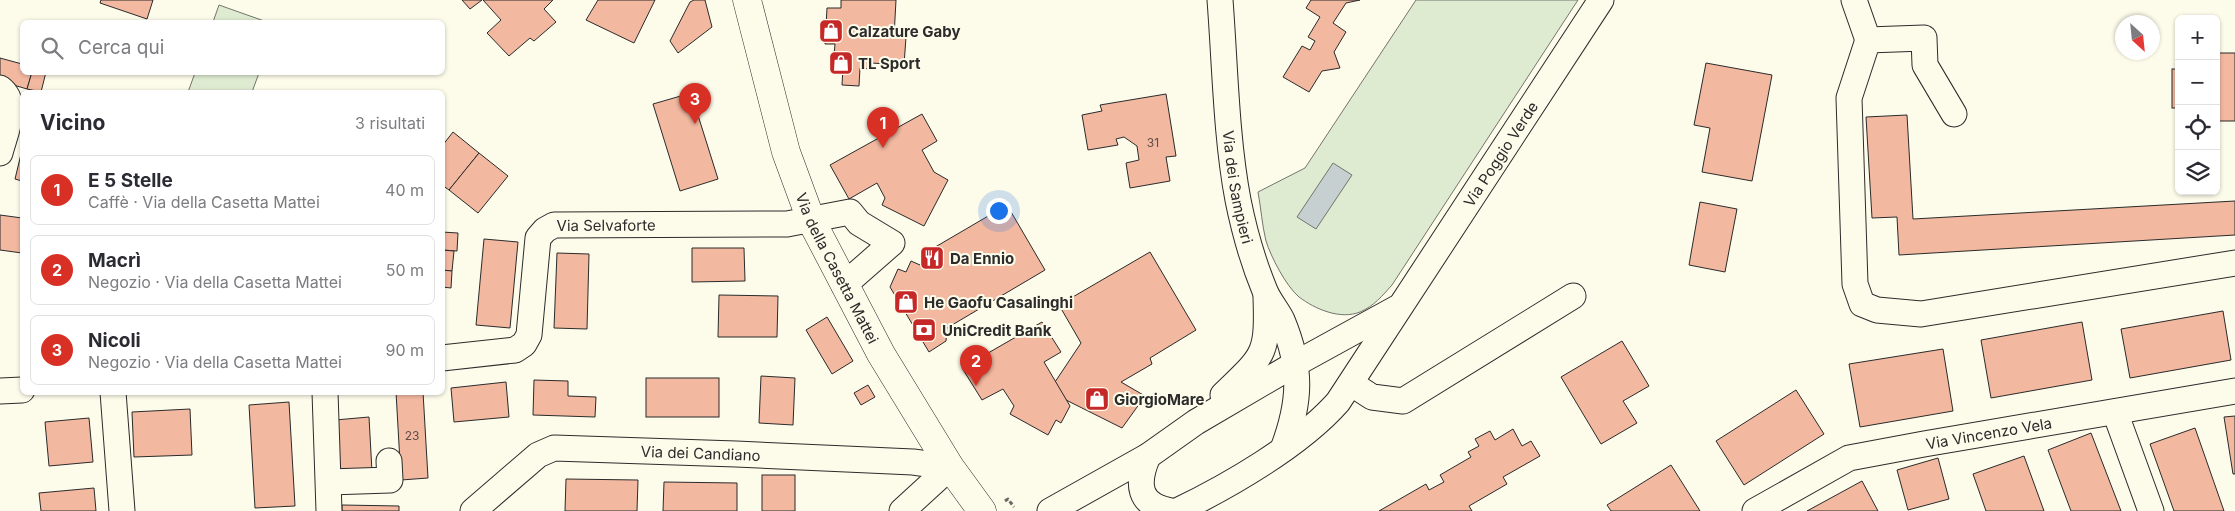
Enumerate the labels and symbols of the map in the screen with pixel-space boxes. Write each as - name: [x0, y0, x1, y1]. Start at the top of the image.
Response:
- north arrow: [2115, 15, 2160, 60]
- shop icon: Calzature Gaby: [818, 18, 844, 44]
- place label: Calzature Gaby: [848, 22, 960, 41]
- shop icon: TL Sport: [828, 50, 854, 76]
- place label: TL Sport: [858, 54, 921, 73]
- pin: 3: [679, 83, 711, 124]
- street label: Via Poggio Verde: [1459, 98, 1542, 210]
- pin: 1: [867, 107, 899, 148]
- street label: Via dei Sampieri: [1219, 130, 1258, 246]
- house number: 31: [1147, 135, 1159, 150]
- street label: Via della Casetta Mattei: [792, 190, 883, 347]
- your location: [986, 198, 1012, 224]
- street label: Via Selvaforte: [557, 215, 656, 234]
- restaurant icon: Da Ennio: [919, 245, 945, 271]
- place label: Da Ennio: [950, 249, 1014, 268]
- shop icon: He Gaofu Casalinghi: [893, 289, 919, 315]
- place label: He Gaofu Casalinghi: [924, 293, 1073, 312]
- bank icon: UniCredit Bank: [911, 317, 937, 343]
- place label: UniCredit Bank: [942, 321, 1052, 340]
- pin: 2: [960, 345, 992, 386]
- shop icon: GiorgioMare: [1084, 386, 1110, 412]
- place label: GiorgioMare: [1114, 390, 1204, 409]
- street label: Via Vincenzo Vela: [1924, 413, 2053, 453]
- house number: 23: [405, 428, 419, 443]
- street label: Via dei Candiano: [640, 441, 761, 465]

